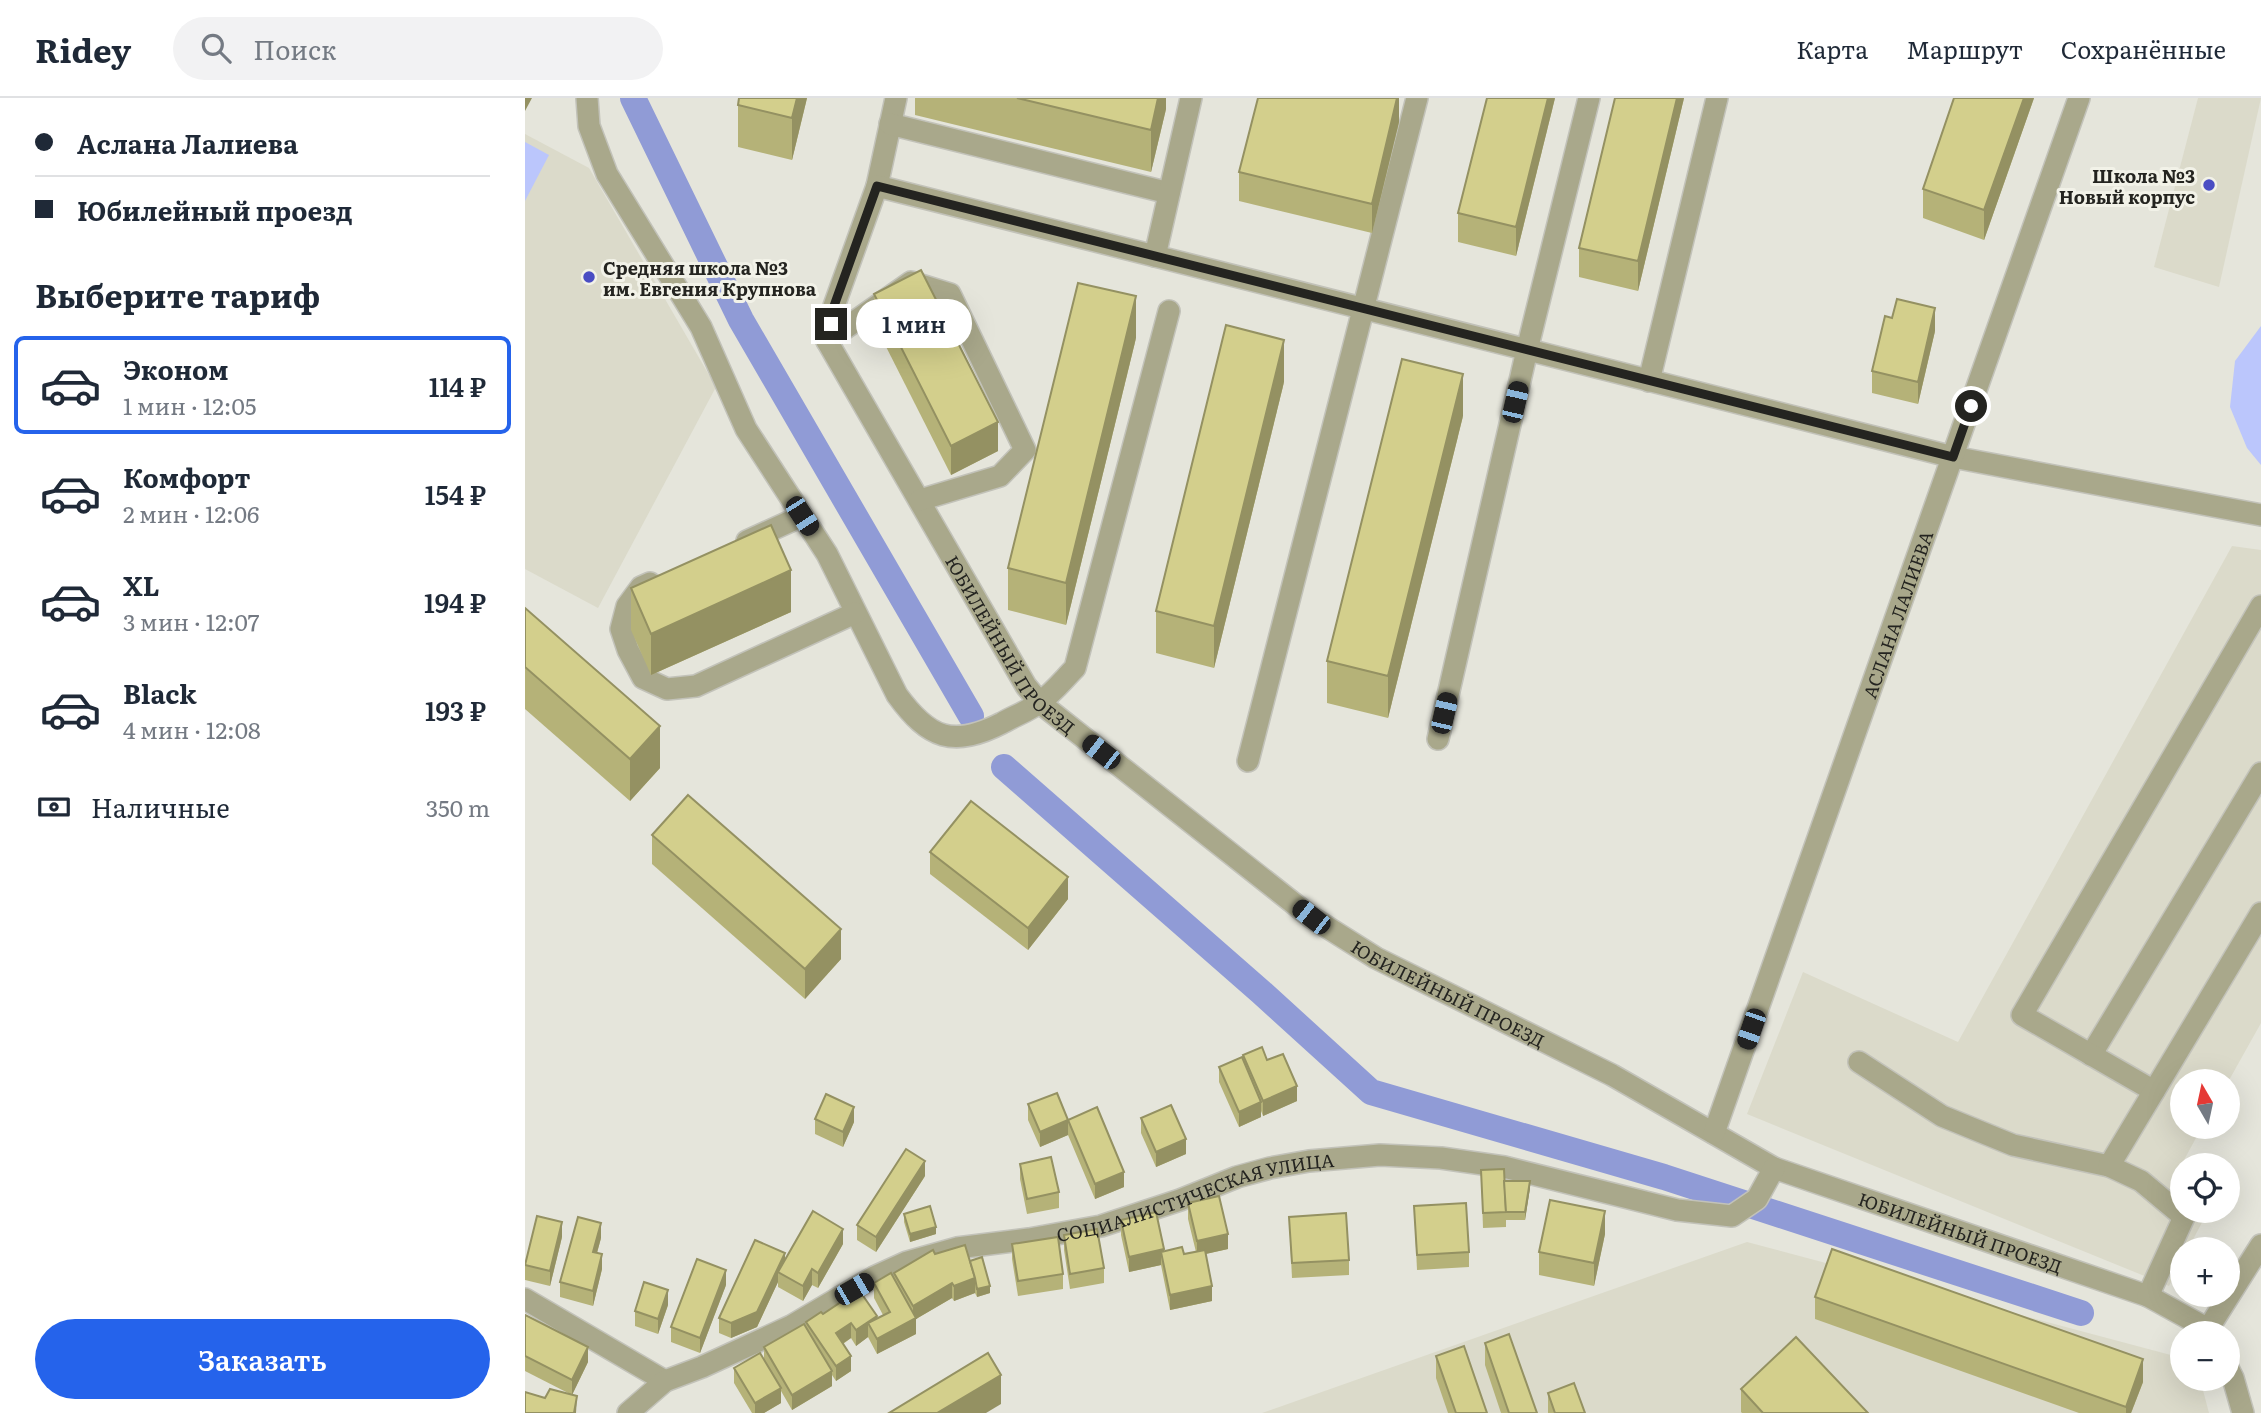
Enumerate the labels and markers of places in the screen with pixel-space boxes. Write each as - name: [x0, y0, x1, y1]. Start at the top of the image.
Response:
- place label: Школа №3 Новый корпус: [2059, 162, 2195, 210]
- marker: Школа №3 Новый корпус: [2201, 177, 2217, 193]
- place label: Средняя школа №3 им. Евгения Крупнова: [603, 254, 817, 302]
- marker: Средняя школа №3 им. Евгения Крупнова: [581, 269, 597, 285]

